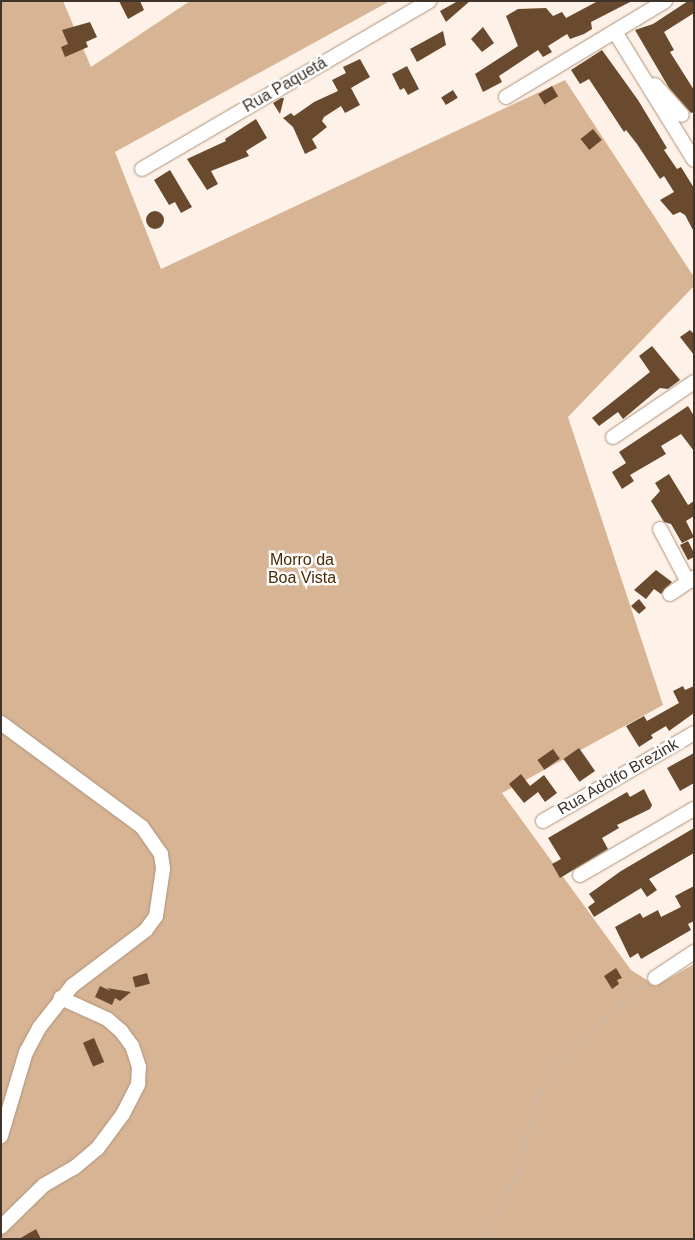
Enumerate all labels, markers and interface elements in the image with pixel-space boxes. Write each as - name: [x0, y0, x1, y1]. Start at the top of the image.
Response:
- street label: Rua Paquetá: [240, 53, 330, 117]
- park label: Morro da Boa Vista: [268, 550, 336, 588]
- street label: Rua Adolfo Brezink: [554, 734, 682, 820]

